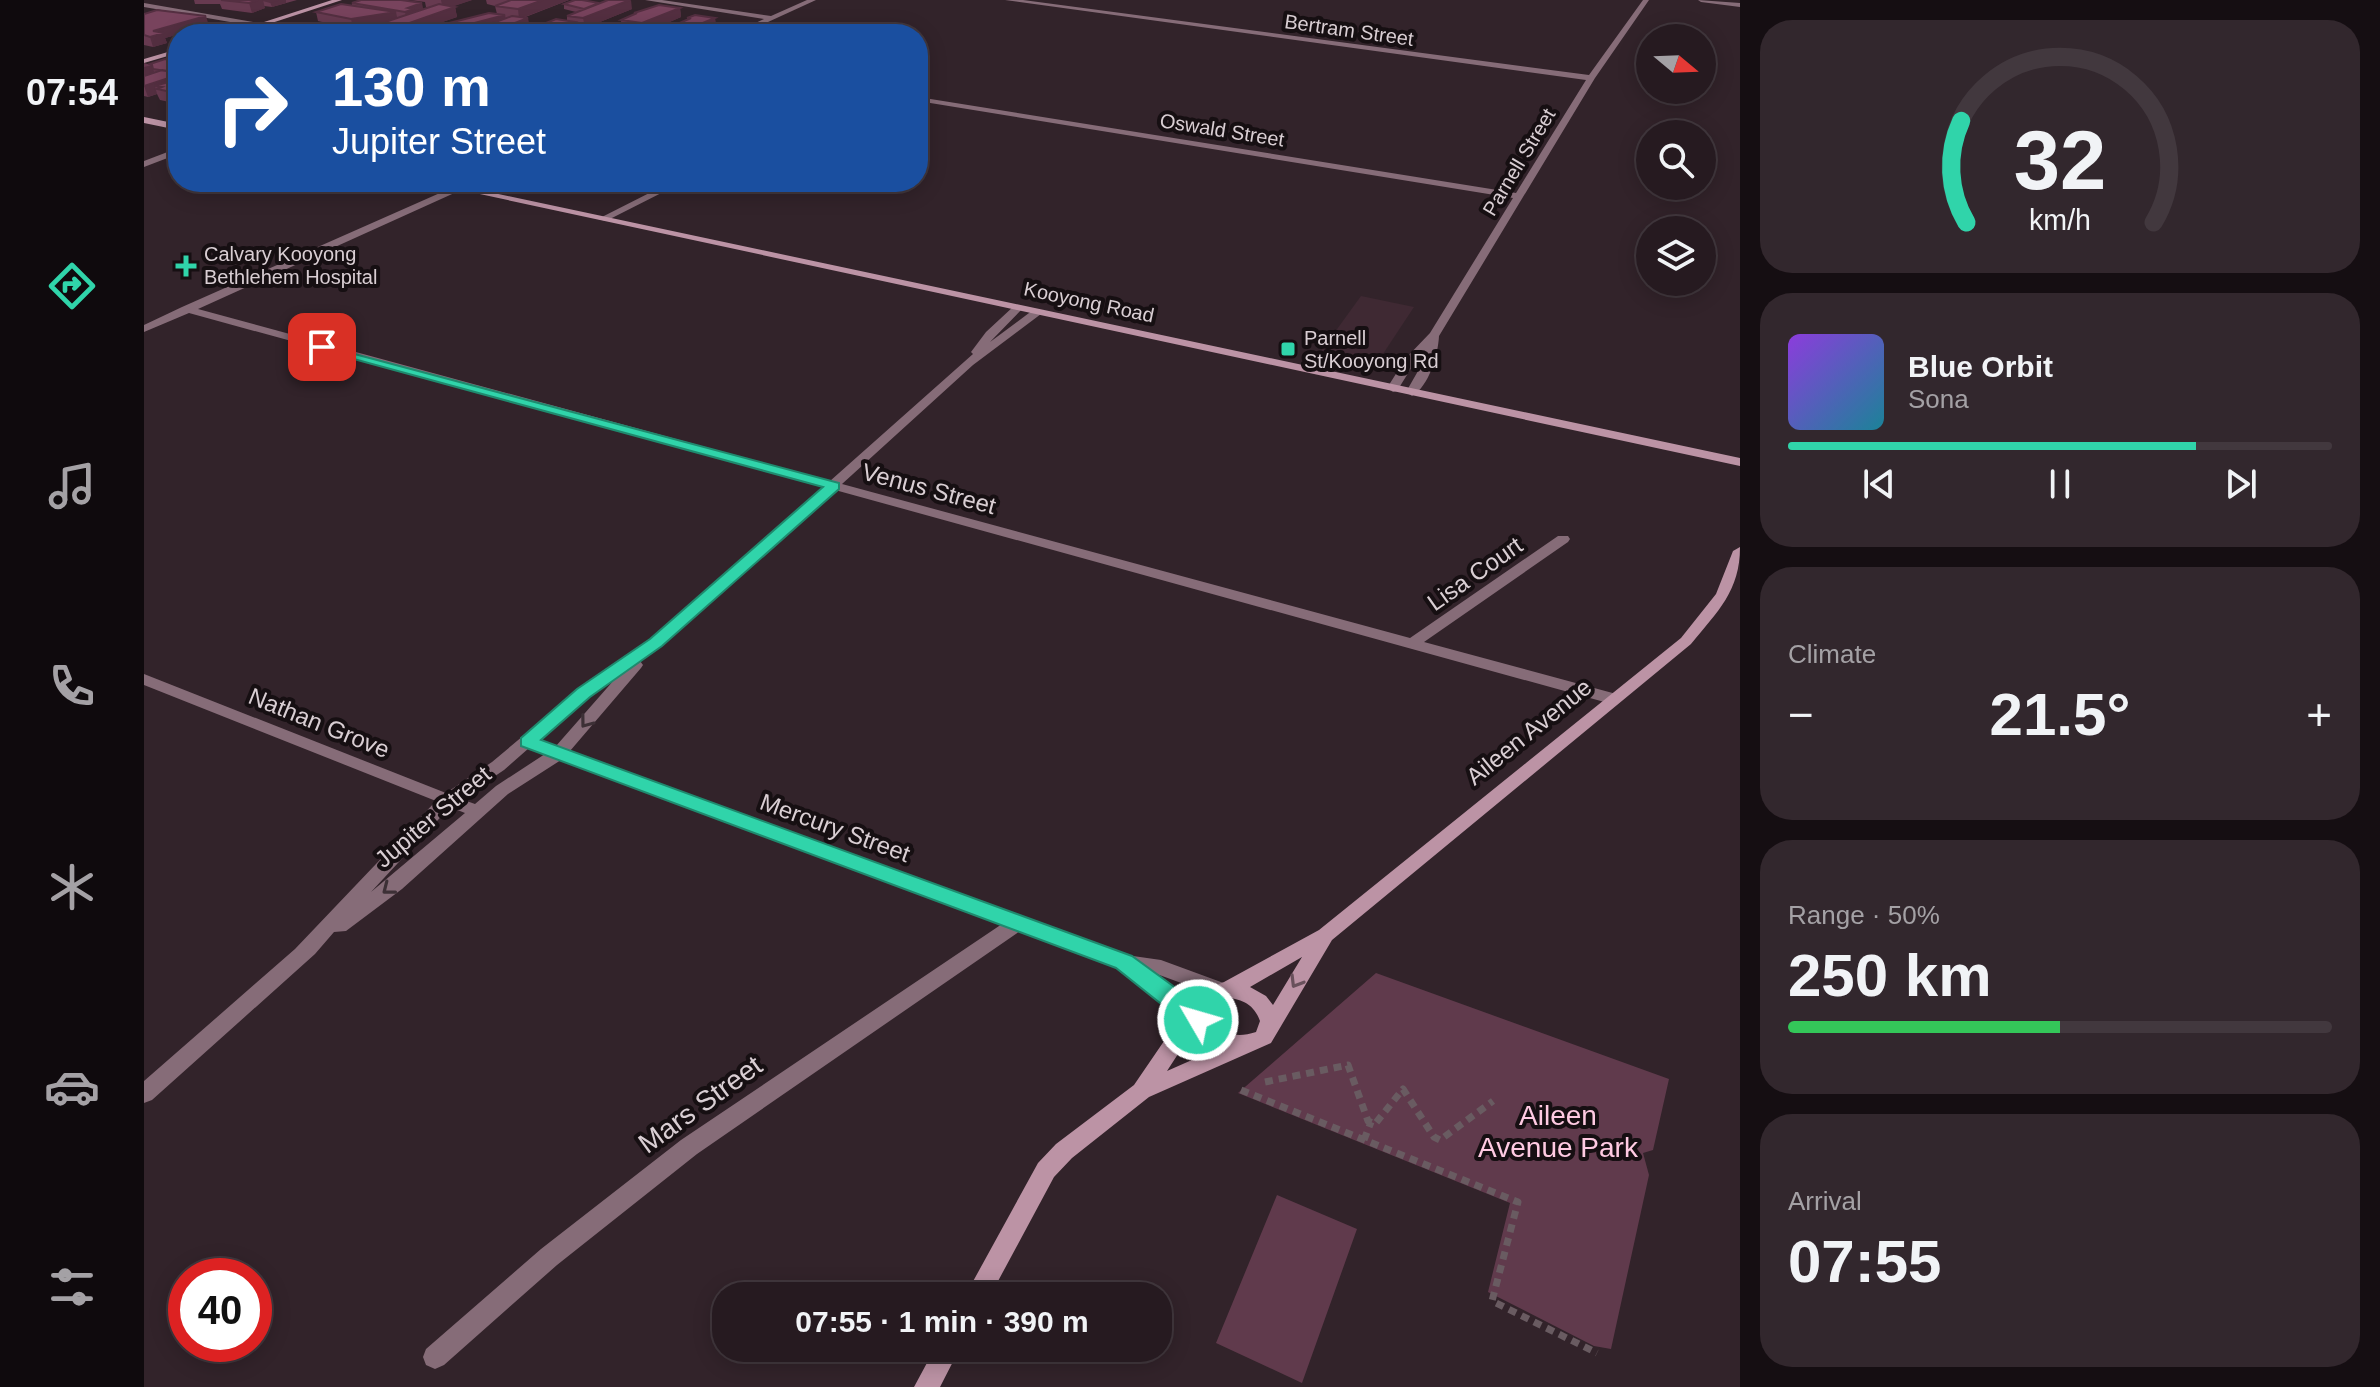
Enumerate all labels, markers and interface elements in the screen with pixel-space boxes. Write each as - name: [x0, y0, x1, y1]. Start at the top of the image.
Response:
- street label: Bertram Street: [1283, 10, 1415, 50]
- north arrow: [1636, 24, 1716, 104]
- map controls: [1636, 24, 1716, 296]
- text: 130 m: [332, 55, 491, 118]
- icon: right: [200, 56, 304, 160]
- text: 07:54: [26, 72, 118, 113]
- street label: Parnell Street: [1478, 104, 1560, 220]
- street label: Oswald Street: [1158, 109, 1286, 151]
- text: 32: [2014, 113, 2106, 206]
- button: search: [1636, 120, 1716, 200]
- text: Jupiter Street: [332, 121, 546, 162]
- text: km/h: [2029, 204, 2091, 236]
- button: layers: [1636, 216, 1716, 296]
- place label: Calvary Kooyong Bethlehem Hospital: [204, 243, 377, 288]
- marker: Calvary Kooyong Bethlehem Hospital: [175, 255, 197, 277]
- icon: directions: [44, 258, 100, 314]
- street label: Kooyong Road: [1022, 277, 1156, 327]
- pin: [288, 313, 356, 381]
- icon: arrive: [300, 325, 344, 369]
- place label: Parnell St/Kooyong Rd: [1304, 327, 1439, 372]
- marker: Parnell St/Kooyong Rd: [1279, 340, 1297, 358]
- text: Blue Orbit: [1908, 350, 2053, 383]
- text: Sona: [1908, 384, 1969, 414]
- icon: music: [44, 458, 100, 514]
- street label: Venus Street: [859, 458, 999, 519]
- icon: previous: [1857, 462, 1901, 506]
- icon: pause: [2038, 462, 2082, 506]
- icon: next: [2219, 462, 2263, 506]
- street label: Lisa Court: [1422, 531, 1528, 616]
- text: Climate: [1788, 639, 1876, 669]
- icon: phone: [44, 658, 100, 714]
- street label: Aileen Avenue: [1461, 673, 1597, 790]
- text: 21.5°: [1990, 681, 2130, 748]
- street label: Nathan Grove: [245, 682, 394, 763]
- text: −: [1788, 690, 1814, 739]
- text: +: [2306, 690, 2332, 739]
- one-way arrow: [581, 713, 596, 728]
- street label: Jupiter Street: [369, 760, 496, 873]
- street label: Mercury Street: [757, 788, 914, 867]
- icon: climate: [44, 859, 100, 915]
- one-way arrow: [382, 879, 397, 893]
- text: Range · 50%: [1788, 900, 1940, 930]
- text: 250 km: [1788, 942, 1992, 1009]
- one-way arrow: [1290, 973, 1306, 988]
- position arrow: [1156, 978, 1240, 1062]
- street label: Mars Street: [633, 1049, 768, 1159]
- icon: car: [44, 1059, 100, 1115]
- park label: Aileen Avenue Park: [1478, 1100, 1639, 1163]
- text: Arrival: [1788, 1186, 1862, 1216]
- text: 07:55: [1788, 1228, 1941, 1295]
- speed limit sign: 40: [168, 1258, 272, 1362]
- icon: filters: [44, 1259, 100, 1315]
- text: 07:55 · 1 min · 390 m: [795, 1305, 1089, 1338]

